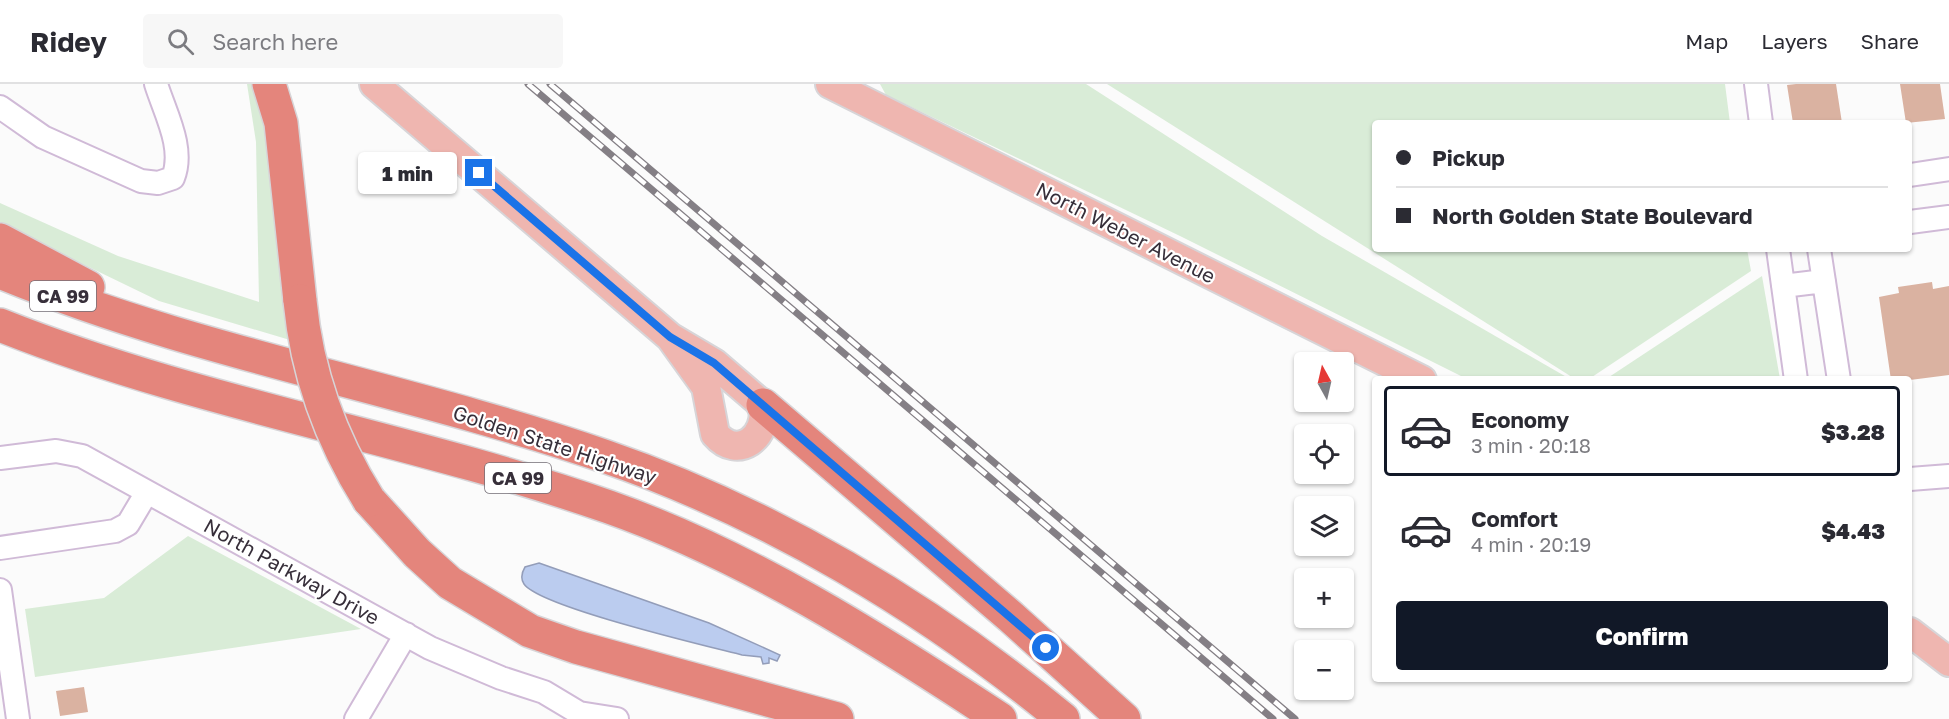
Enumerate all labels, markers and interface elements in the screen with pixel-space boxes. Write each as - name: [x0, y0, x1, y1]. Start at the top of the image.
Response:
- search box: [143, 14, 563, 68]
- text: Ridey: [30, 25, 107, 58]
- icon: search: [164, 25, 197, 58]
- text: Search here: [212, 28, 338, 55]
- text: Map: [1685, 28, 1728, 54]
- text: Layers: [1761, 28, 1828, 54]
- text: Share: [1861, 28, 1919, 54]
- text: Pickup: [1432, 144, 1505, 171]
- callout: 1 min: [359, 152, 458, 194]
- route end: [465, 159, 492, 186]
- text: 1 min: [382, 161, 433, 185]
- street label: North Weber Avenue: [1032, 176, 1220, 288]
- text: North Golden State Boulevard: [1432, 202, 1752, 229]
- road number: CA 99: [30, 281, 96, 311]
- north arrow: [1294, 352, 1354, 412]
- map controls: [1294, 352, 1354, 700]
- street label: Golden State Highway: [450, 400, 660, 488]
- icon: car: [1399, 404, 1453, 458]
- text: Economy: [1471, 406, 1569, 433]
- text: $3.28: [1821, 418, 1885, 445]
- button: locate: [1294, 424, 1354, 484]
- text: 3 min · 20:18: [1471, 433, 1591, 457]
- road number: CA 99: [485, 463, 551, 493]
- button: layers: [1294, 496, 1354, 556]
- icon: car: [1399, 503, 1453, 557]
- text: Comfort: [1471, 505, 1558, 532]
- street label: North Parkway Drive: [200, 513, 384, 629]
- text: $4.43: [1821, 517, 1885, 544]
- text: 4 min · 20:19: [1471, 532, 1591, 556]
- button: +: [1294, 568, 1354, 628]
- button: Confirm: [1396, 601, 1888, 670]
- route start: [1032, 634, 1059, 661]
- button: −: [1294, 640, 1354, 700]

